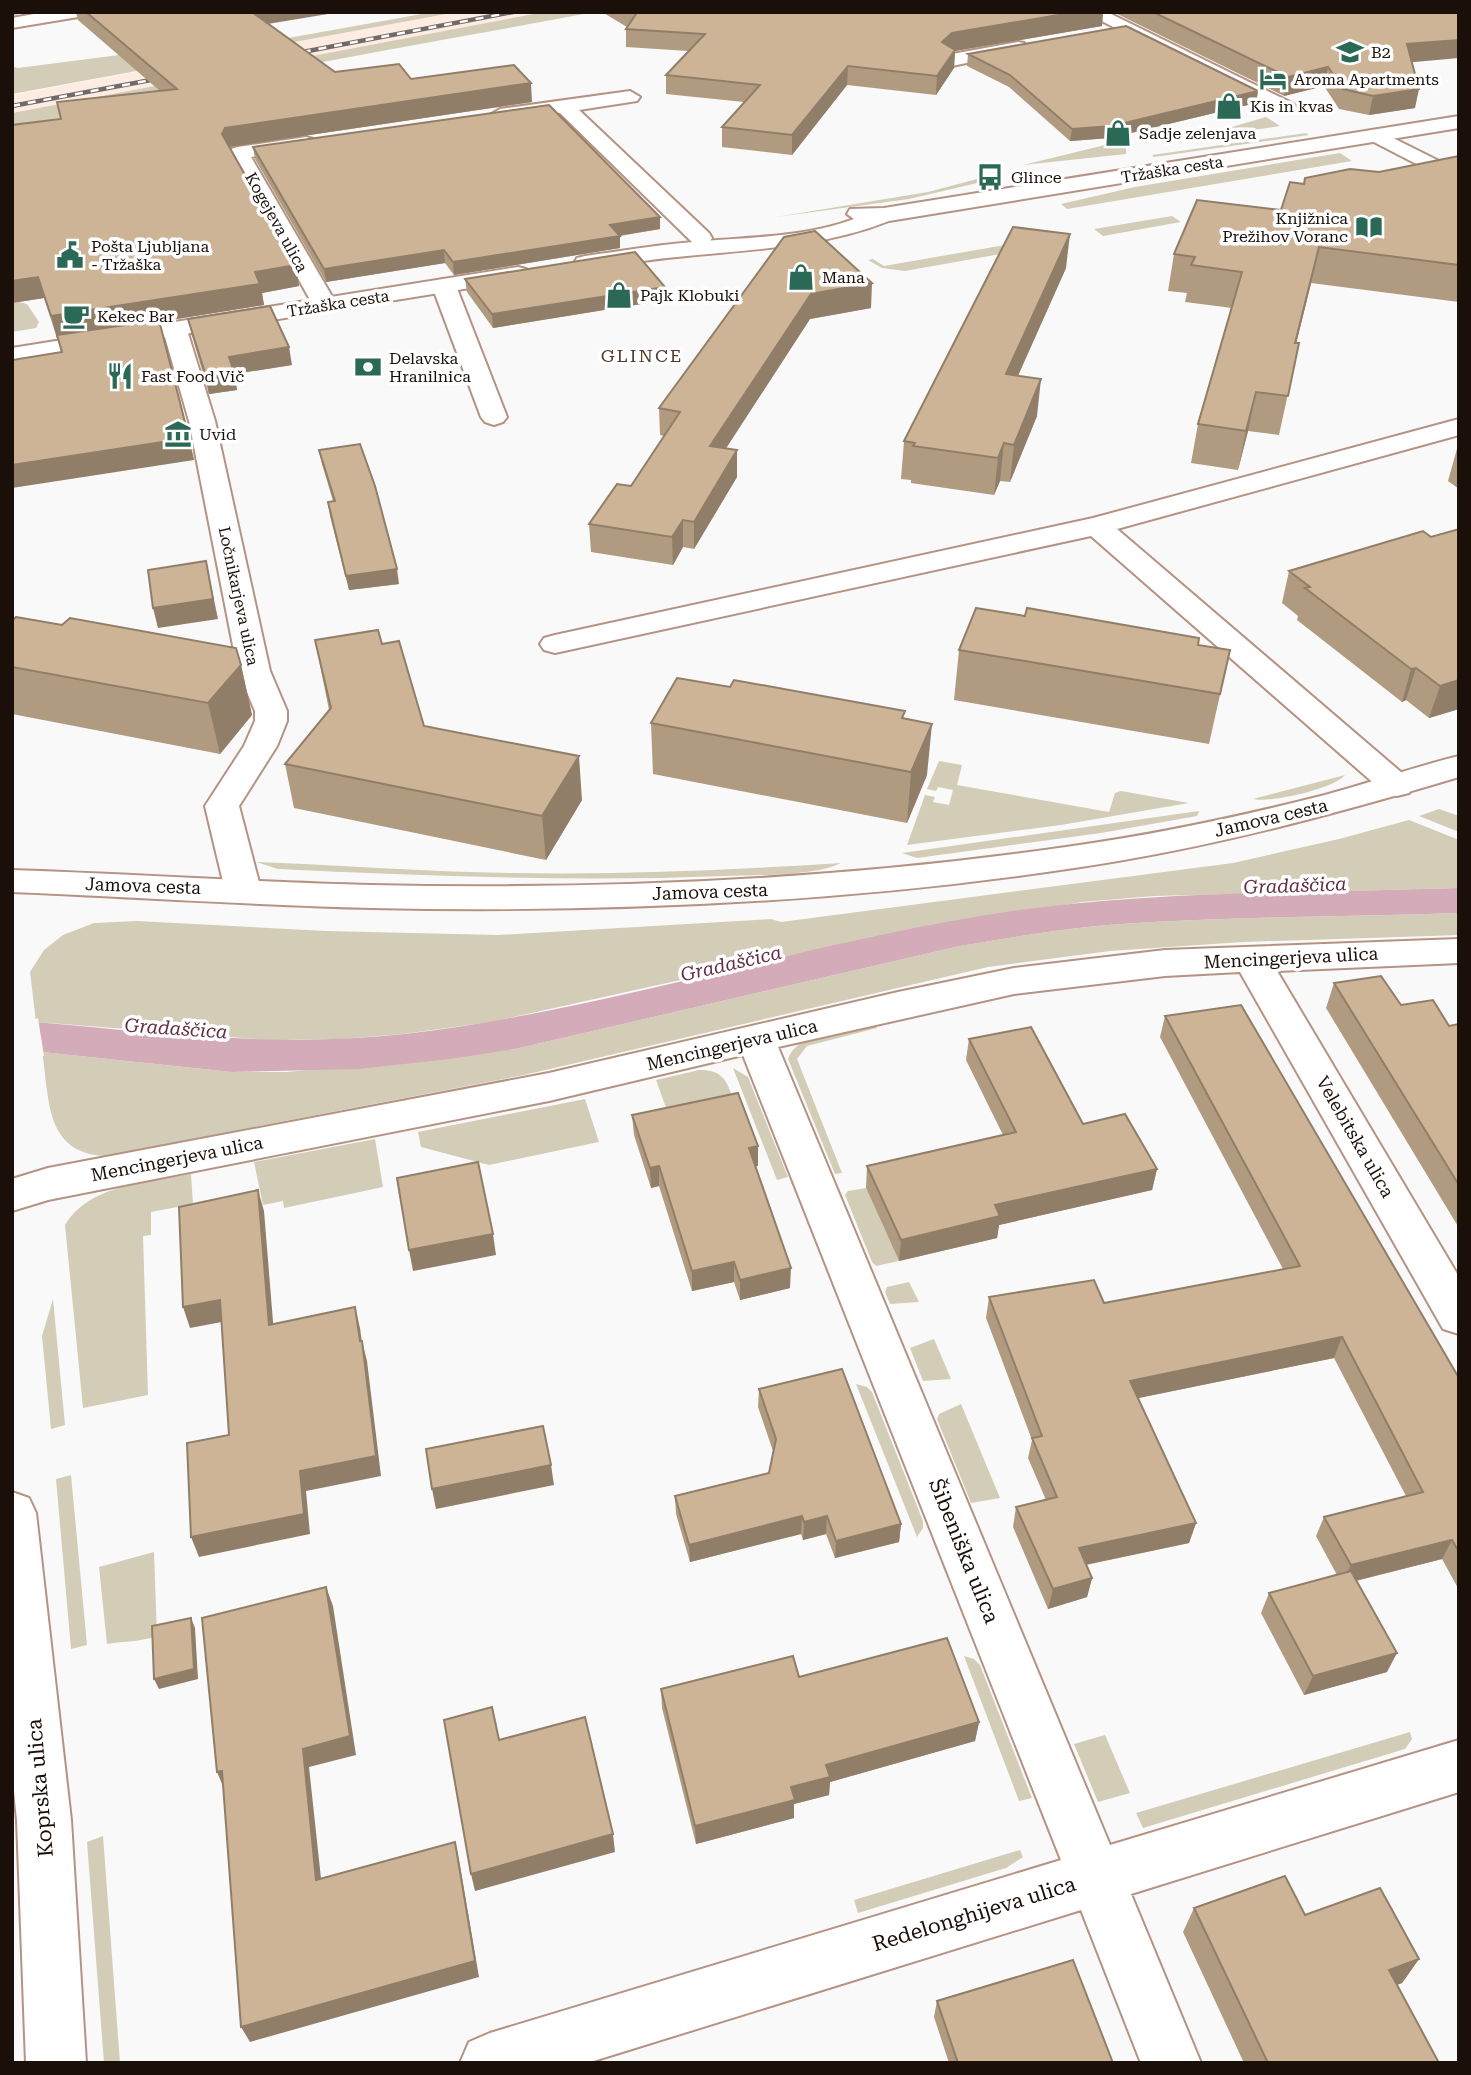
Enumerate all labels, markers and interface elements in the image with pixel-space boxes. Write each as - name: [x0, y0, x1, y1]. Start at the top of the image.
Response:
- school or university icon: B2: [1335, 37, 1365, 67]
- place label: B2: [1371, 43, 1391, 62]
- hotel icon: Aroma Apartments: [1258, 64, 1288, 94]
- place label: Aroma Apartments: [1294, 70, 1439, 89]
- shop icon: Kis in kvas: [1214, 91, 1244, 121]
- place label: Kis in kvas: [1250, 97, 1334, 116]
- shop icon: Sadje zelenjava: [1103, 118, 1133, 148]
- place label: Sadje zelenjava: [1139, 124, 1257, 143]
- street label: Tržaška cesta: [1120, 152, 1225, 187]
- bus stop icon: Glince: [975, 162, 1005, 192]
- place label: Glince: [1011, 168, 1062, 187]
- street label: Kogejeva ulica: [241, 169, 312, 276]
- place label: Knjižnica Prežihov Voranc: [1222, 209, 1348, 246]
- library icon: Knjižnica Prežihov Voranc: [1354, 212, 1384, 242]
- place label: Pošta Ljubljana - Tržaška: [91, 237, 210, 274]
- public building icon: Pošta Ljubljana - Tržaška: [55, 240, 85, 270]
- shop icon: Mana: [786, 262, 816, 292]
- place label: Mana: [822, 268, 865, 287]
- shop icon: Pajk Klobuki: [604, 280, 634, 310]
- street label: Tržaška cesta: [286, 286, 391, 321]
- place label: Pajk Klobuki: [640, 286, 739, 305]
- cafe icon: Kekec Bar: [61, 301, 91, 331]
- place label: Kekec Bar: [97, 307, 175, 326]
- district label: GLINCE: [601, 345, 683, 366]
- place label: Delavska Hranilnica: [389, 349, 471, 386]
- bank icon: Delavska Hranilnica: [353, 352, 383, 382]
- restaurant icon: Fast Food Vič: [105, 361, 135, 391]
- place label: Fast Food Vič: [141, 367, 244, 386]
- museum icon: Uvid: [163, 419, 193, 449]
- place label: Uvid: [199, 425, 236, 444]
- street label: Ločnikarjeva ulica: [214, 525, 263, 668]
- street label: Jamova cesta: [1212, 794, 1330, 841]
- water label: Gradaščica: [1243, 872, 1347, 899]
- street label: Jamova cesta: [85, 873, 201, 898]
- street label: Jamova cesta: [652, 879, 768, 904]
- water label: Gradaščica: [678, 941, 784, 986]
- street label: Mencingerjeva ulica: [1203, 942, 1379, 973]
- water label: Gradaščica: [124, 1013, 228, 1044]
- street label: Mencingerjeva ulica: [644, 1015, 820, 1074]
- street label: Velebitska ulica: [1312, 1072, 1399, 1201]
- street label: Mencingerjeva ulica: [89, 1131, 265, 1185]
- street label: Šibeniška ulica: [924, 1475, 1005, 1627]
- street label: Koprska ulica: [22, 1717, 58, 1858]
- street label: Redelonghijeva ulica: [869, 1871, 1079, 1956]

